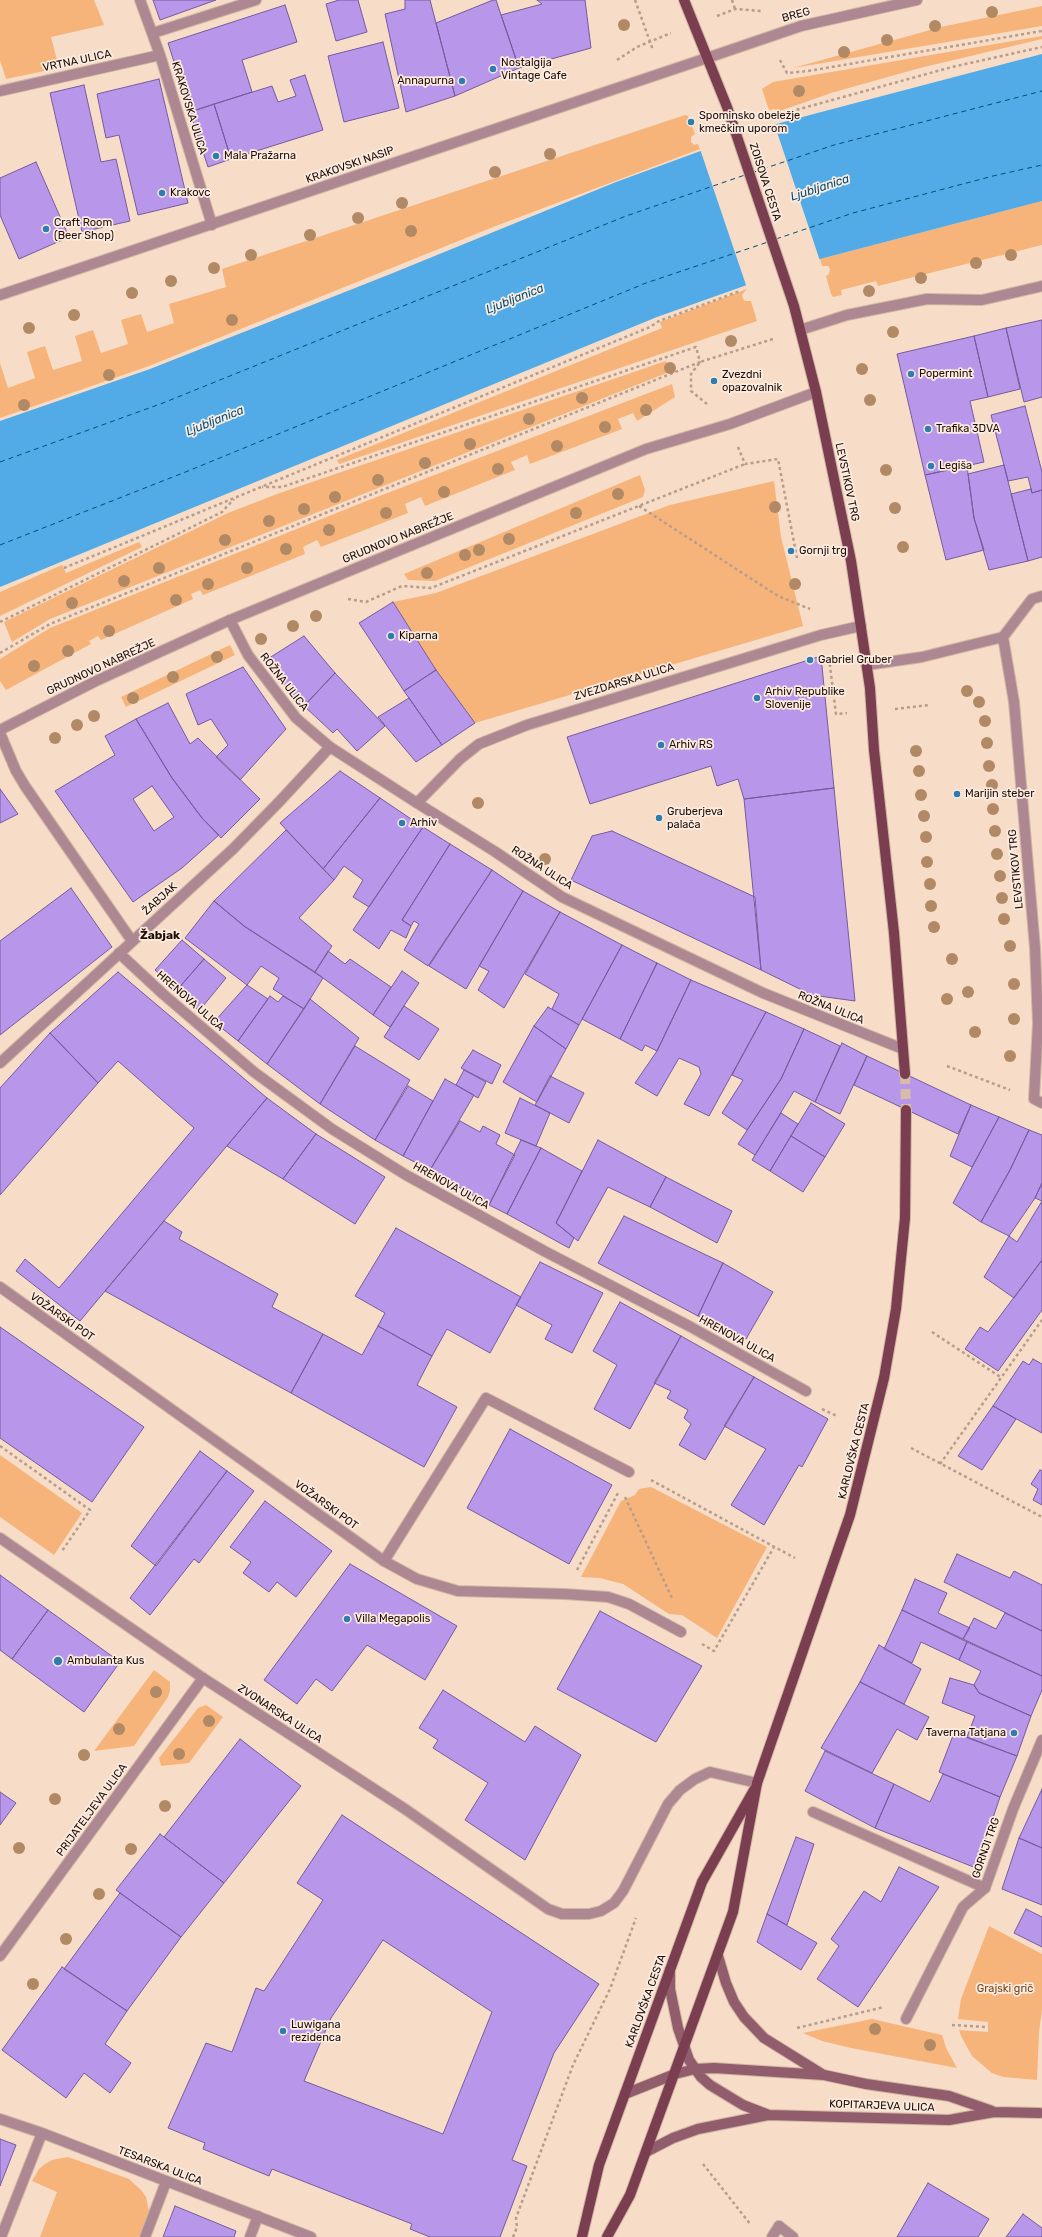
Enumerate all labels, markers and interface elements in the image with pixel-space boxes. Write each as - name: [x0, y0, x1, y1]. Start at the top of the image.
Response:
- street label: BREG: [780, 5, 812, 25]
- street label: VRTNA ULICA: [41, 47, 113, 75]
- place label: Nostalgija Vintage Cafe: [501, 56, 567, 82]
- street label: KRAKOVSKA ULICA: [169, 60, 209, 156]
- marker: Nostalgija Vintage Cafe: [488, 64, 498, 74]
- place label: Annapurna: [397, 74, 454, 88]
- marker: Annapurna: [457, 76, 467, 86]
- place label: Spominsko obeležje kmečkim uporom: [699, 109, 800, 135]
- marker: Spominsko obeležje kmečkim uporom: [686, 117, 696, 127]
- street label: ZOISOVA CESTA: [746, 141, 784, 223]
- street label: KRAKOVSKI NASIP: [304, 144, 396, 186]
- place label: Mala Pražarna: [224, 149, 296, 163]
- marker: Mala Pražarna: [211, 151, 221, 161]
- water label: Ljubljanica: [789, 172, 851, 204]
- place label: Krakovc: [170, 186, 210, 200]
- marker: Krakovc: [157, 188, 167, 198]
- place label: Craft Room (Beer Shop): [54, 216, 114, 242]
- marker: Craft Room (Beer Shop): [41, 224, 51, 234]
- water label: Ljubljanica: [484, 281, 546, 317]
- place label: Popermint: [919, 367, 973, 381]
- place label: Zvezdni opazovalnik: [722, 368, 782, 394]
- marker: Popermint: [906, 369, 916, 379]
- marker: Zvezdni opazovalnik: [709, 376, 719, 386]
- water label: Ljubljanica: [184, 403, 246, 439]
- place label: Trafika 3DVA: [936, 422, 1000, 436]
- marker: Trafika 3DVA: [923, 424, 933, 434]
- street label: LEVSTIKOV TRG: [832, 441, 862, 523]
- place label: Legiša: [939, 459, 972, 473]
- marker: Legiša: [926, 461, 936, 471]
- street label: GRUDNOVO NABREŽJE: [341, 510, 455, 566]
- place label: Gornji trg: [799, 544, 847, 558]
- marker: Gornji trg: [786, 546, 796, 556]
- place label: Kiparna: [399, 629, 438, 643]
- marker: Kiparna: [386, 631, 396, 641]
- street label: GRUDNOVO NABREŽJE: [45, 636, 157, 698]
- street label: ROŽNA ULICA: [257, 650, 311, 714]
- place label: Gabriel Gruber: [818, 653, 892, 667]
- marker: Gabriel Gruber: [805, 655, 815, 665]
- street label: ZVEZDARSKA ULICA: [572, 660, 676, 704]
- place label: Arhiv Republike Slovenije: [765, 685, 845, 711]
- marker: Arhiv Republike Slovenije: [752, 693, 762, 703]
- place label: Arhiv RS: [669, 738, 713, 752]
- marker: Arhiv RS: [656, 740, 666, 750]
- place label: Marijin steber: [965, 787, 1034, 801]
- marker: Marijin steber: [952, 789, 962, 799]
- place label: Gruberjeva palača: [667, 805, 723, 831]
- marker: Gruberjeva palača: [654, 813, 664, 823]
- place label: Arhiv: [410, 816, 437, 830]
- marker: Arhiv: [397, 818, 407, 828]
- street label: LEVSTIKOV TRG: [1006, 828, 1026, 910]
- street label: ROŽNA ULICA: [509, 843, 575, 893]
- street label: ŽABJAK: [140, 880, 180, 918]
- district label: Žabjak: [140, 929, 180, 943]
- street label: HRENOVA ULICA: [154, 968, 226, 1034]
- street label: ROŽNA ULICA: [796, 989, 866, 1027]
- street label: HRENOVA ULICA: [411, 1160, 491, 1212]
- street label: VOŽARSKI POT: [27, 1290, 97, 1344]
- street label: HRENOVA ULICA: [697, 1313, 777, 1365]
- street label: KARLOVŠKA CESTA: [836, 1402, 872, 1500]
- street label: VOŽARSKI POT: [292, 1478, 360, 1532]
- place label: Villa Megapolis: [355, 1612, 430, 1626]
- marker: Villa Megapolis: [342, 1614, 352, 1624]
- place label: Ambulanta Kus: [67, 1654, 144, 1668]
- marker: Ambulanta Kus: [52, 1655, 64, 1667]
- street label: ZVONARSKA ULICA: [235, 1682, 325, 1746]
- place label: Taverna Tatjana: [926, 1726, 1006, 1740]
- marker: Taverna Tatjana: [1009, 1728, 1019, 1738]
- street label: PRIJATELJEVA ULICA: [54, 1761, 130, 1859]
- street label: GORNJI TRG: [969, 1816, 1003, 1880]
- street label: KARLOVŠKA CESTA: [623, 1952, 669, 2050]
- park label: Grajski grič: [977, 1982, 1033, 1996]
- place label: Luwigana rezidenca: [291, 2018, 341, 2044]
- marker: Luwigana rezidenca: [278, 2026, 288, 2036]
- street label: KOPITARJEVA ULICA: [829, 2098, 935, 2114]
- street label: TESARSKA ULICA: [116, 2144, 204, 2188]

